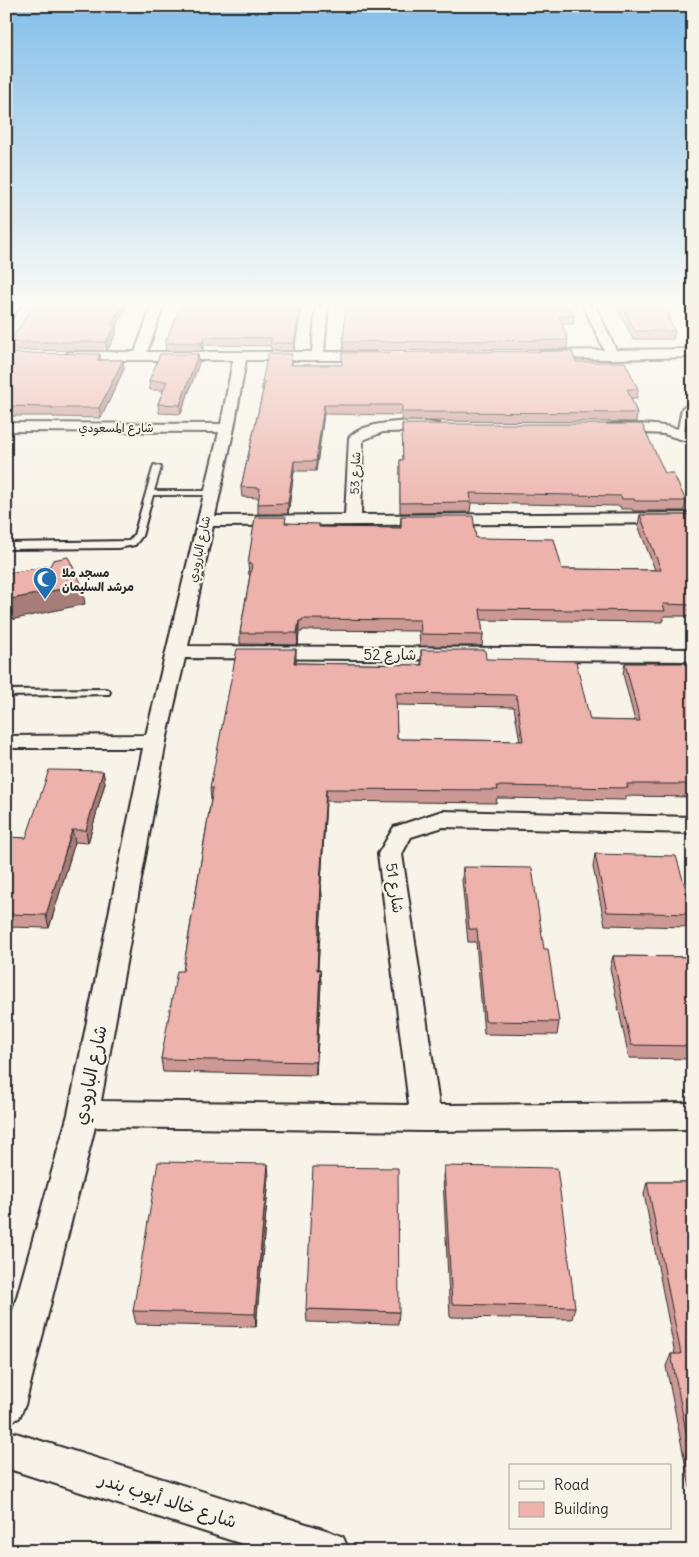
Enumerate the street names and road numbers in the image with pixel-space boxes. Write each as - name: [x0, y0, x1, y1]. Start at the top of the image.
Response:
- street label: شارع المسعودي: [78, 420, 154, 437]
- street label: شارع 53: [347, 451, 365, 495]
- street label: شارع البارودي: [185, 514, 215, 584]
- street label: شارع 52: [364, 645, 416, 665]
- street label: شارع 51: [381, 862, 408, 915]
- street label: شارع البارودي: [68, 1023, 114, 1127]
- street label: شارع خالد أيوب بندر: [94, 1466, 240, 1534]

